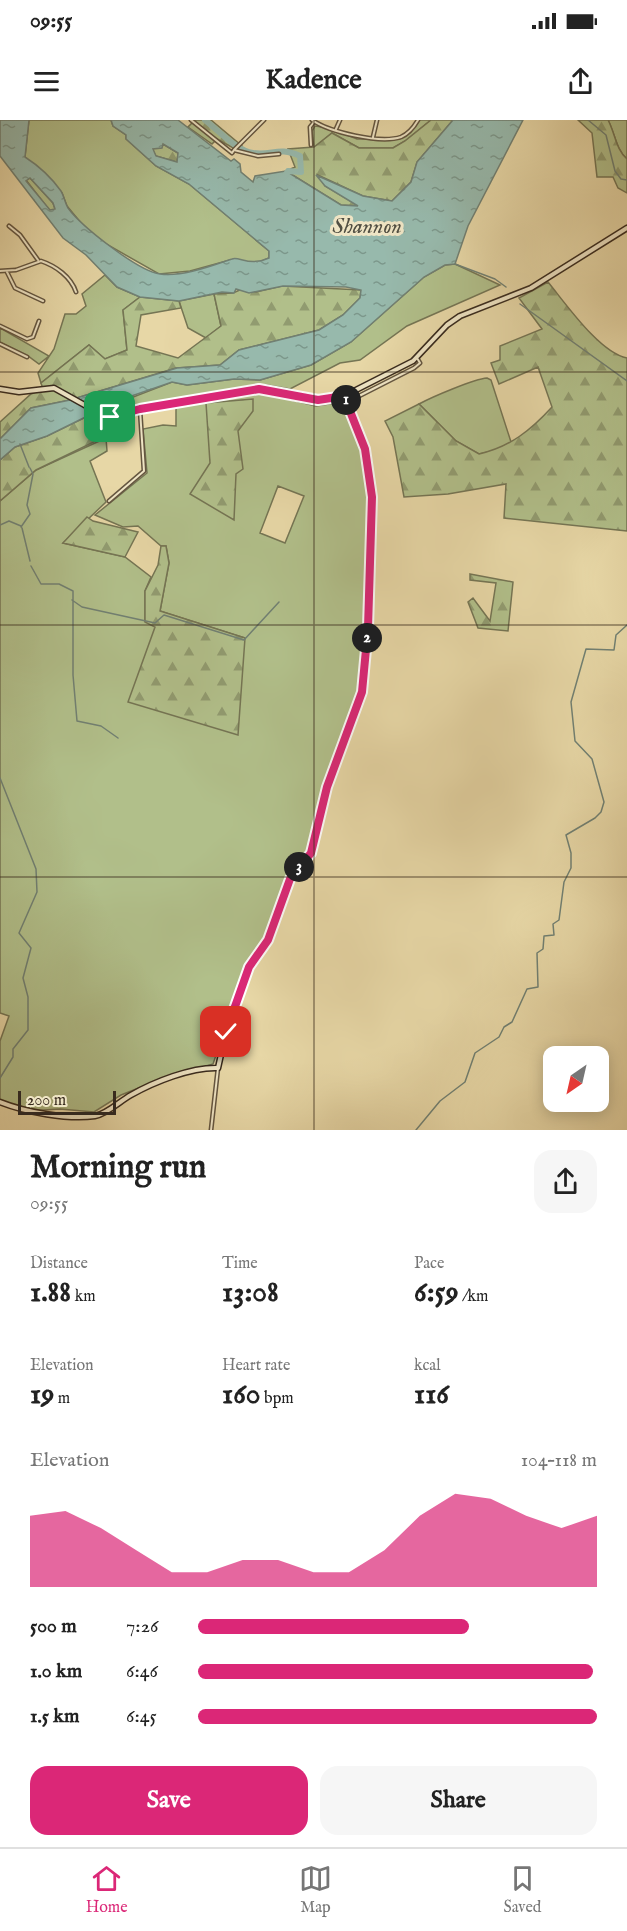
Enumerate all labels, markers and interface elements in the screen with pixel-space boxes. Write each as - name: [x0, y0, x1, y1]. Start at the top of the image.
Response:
- text: 09:55: [30, 7, 72, 35]
- text: Kadence: [265, 64, 362, 98]
- icon: menu: [30, 65, 63, 98]
- icon: share: [564, 65, 597, 98]
- water label: Shannon: [332, 213, 402, 241]
- pin: 1: [331, 385, 361, 415]
- text: 1: [343, 390, 349, 410]
- pin: [84, 391, 135, 442]
- icon: arrive: [93, 400, 126, 433]
- pin: 2: [352, 623, 382, 653]
- text: 2: [363, 628, 371, 648]
- pin: 3: [284, 852, 314, 882]
- text: 3: [296, 857, 302, 877]
- pin: [200, 1006, 251, 1057]
- icon: check: [209, 1015, 242, 1048]
- north arrow: [543, 1046, 609, 1112]
- map controls: [543, 1046, 609, 1112]
- scale bar: [18, 1088, 116, 1115]
- text: 200 m: [27, 1091, 66, 1111]
- text: Morning run: [30, 1147, 206, 1189]
- button: share: [534, 1150, 597, 1213]
- text: 09:55: [30, 1191, 68, 1216]
- text: Distance: [30, 1254, 88, 1274]
- text: Time: [222, 1254, 258, 1274]
- text: Pace: [414, 1254, 444, 1274]
- text: 1.88: [30, 1274, 71, 1312]
- text: 13:08: [222, 1274, 279, 1312]
- text: 6:59: [414, 1274, 459, 1312]
- text: km: [71, 1287, 96, 1307]
- text: /km: [459, 1287, 488, 1307]
- text: Elevation: [30, 1356, 93, 1376]
- text: Heart rate: [222, 1356, 290, 1376]
- text: kcal: [414, 1356, 441, 1376]
- text: 19: [30, 1376, 54, 1414]
- text: 160: [222, 1376, 261, 1414]
- text: 116: [414, 1376, 449, 1414]
- text: m: [54, 1389, 70, 1409]
- text: bpm: [261, 1389, 294, 1409]
- text: Elevation: [30, 1448, 109, 1473]
- text: 104–118 m: [521, 1448, 597, 1473]
- text: 500 m: [30, 1614, 77, 1639]
- text: 7:26: [126, 1614, 158, 1639]
- text: 1.0 km: [30, 1659, 82, 1684]
- text: 6:46: [126, 1659, 158, 1684]
- text: 1.5 km: [30, 1704, 80, 1729]
- text: 6:45: [126, 1704, 157, 1729]
- button: Save: [30, 1766, 308, 1835]
- button: Share: [320, 1766, 597, 1835]
- tab: Home: [86, 1862, 128, 1918]
- tab: Map: [299, 1862, 332, 1918]
- tab: Saved: [503, 1862, 541, 1918]

